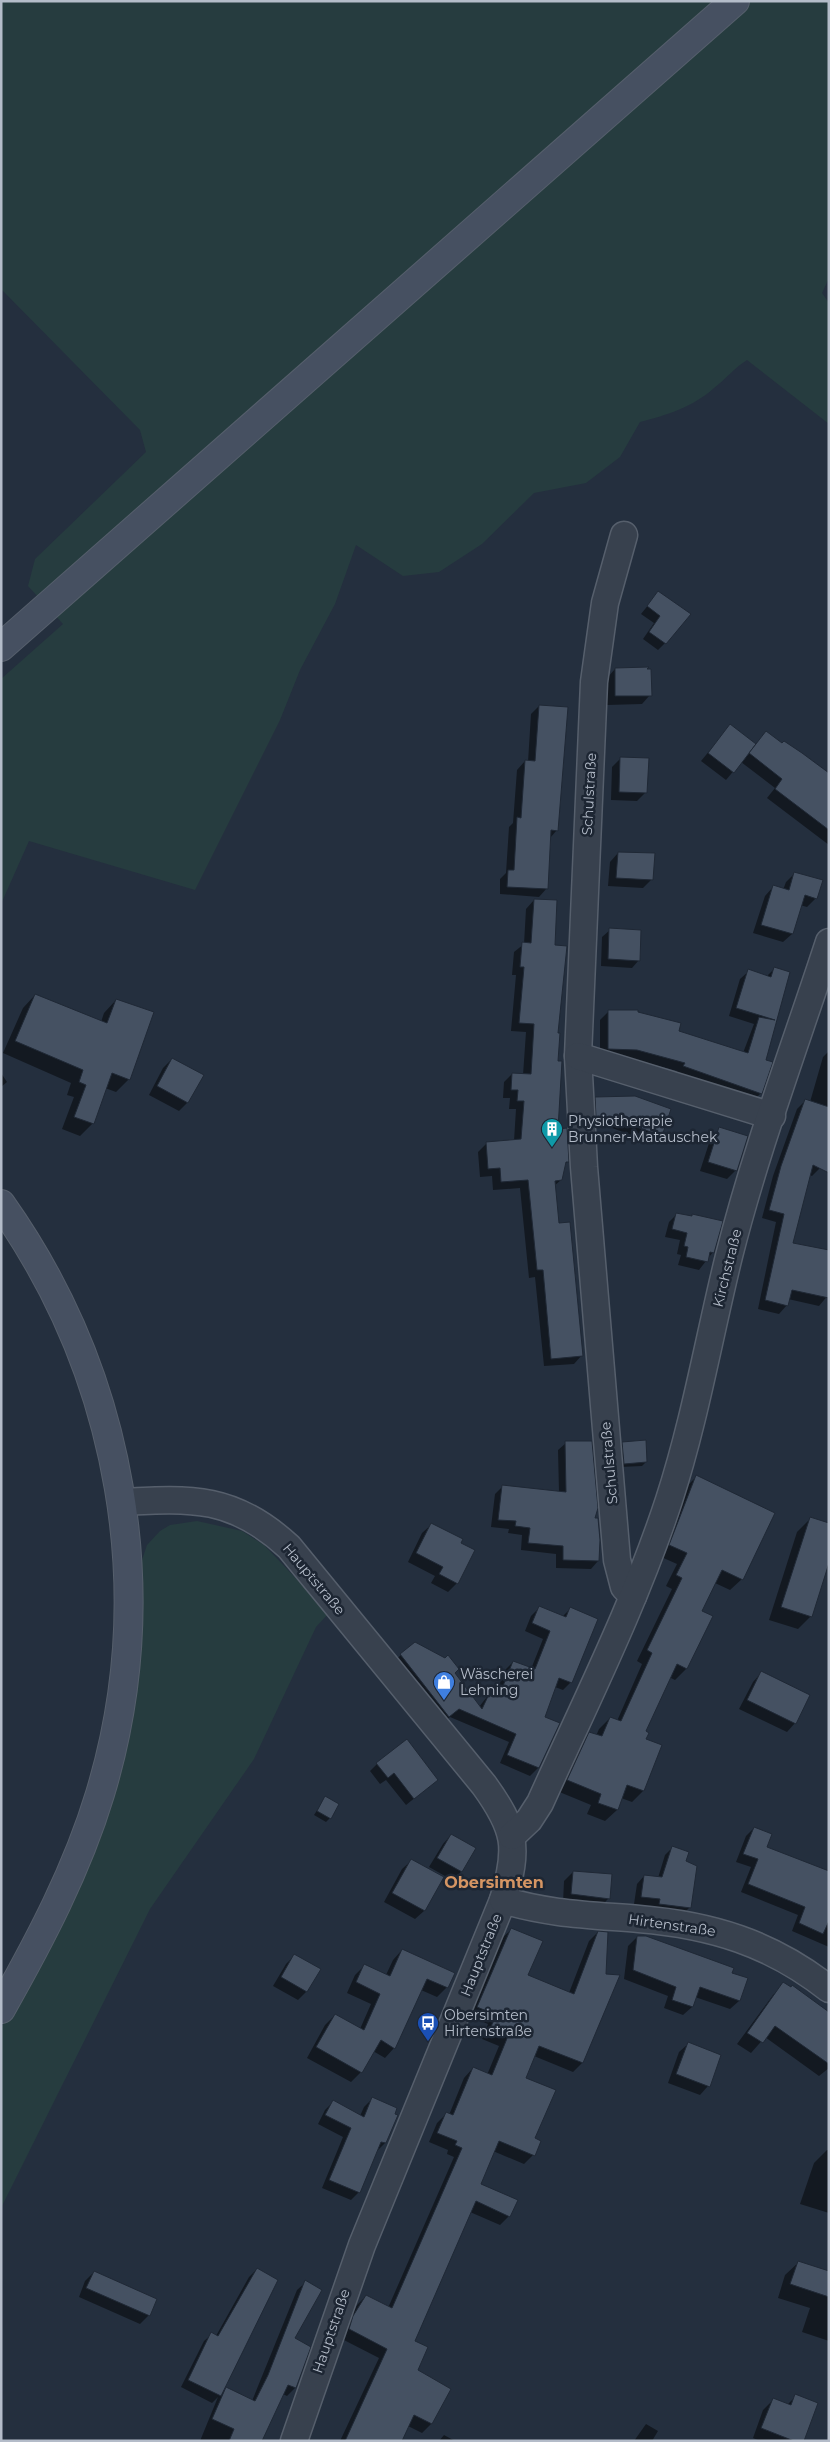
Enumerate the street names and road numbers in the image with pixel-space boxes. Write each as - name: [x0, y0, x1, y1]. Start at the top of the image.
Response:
- street label: Schulstraße: [578, 752, 600, 836]
- street label: Kirchstraße: [709, 1227, 745, 1309]
- street label: Schulstraße: [596, 1421, 622, 1505]
- street label: Hauptstraße: [279, 1540, 349, 1618]
- street label: Hirtenstraße: [627, 1910, 717, 1940]
- street label: Hauptstraße: [456, 1911, 506, 1999]
- street label: Hauptstraße: [308, 2287, 354, 2375]

